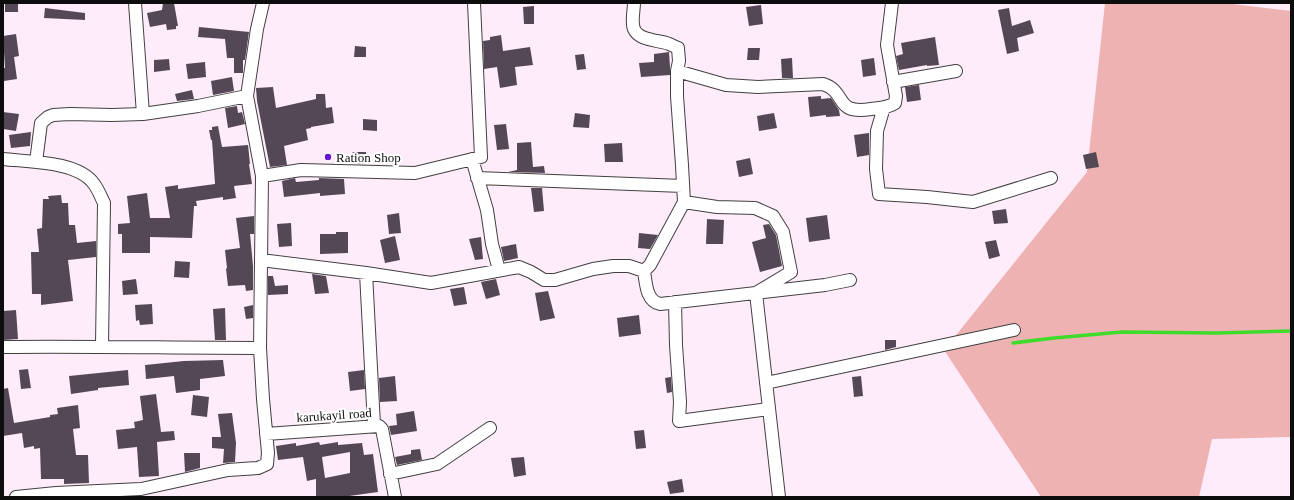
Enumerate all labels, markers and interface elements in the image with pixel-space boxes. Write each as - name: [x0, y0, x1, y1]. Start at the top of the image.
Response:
- place label: Ration Shop: [336, 150, 401, 165]
- marker: Ration Shop: [323, 152, 333, 162]
- street label: karukayil road: [296, 405, 373, 425]

